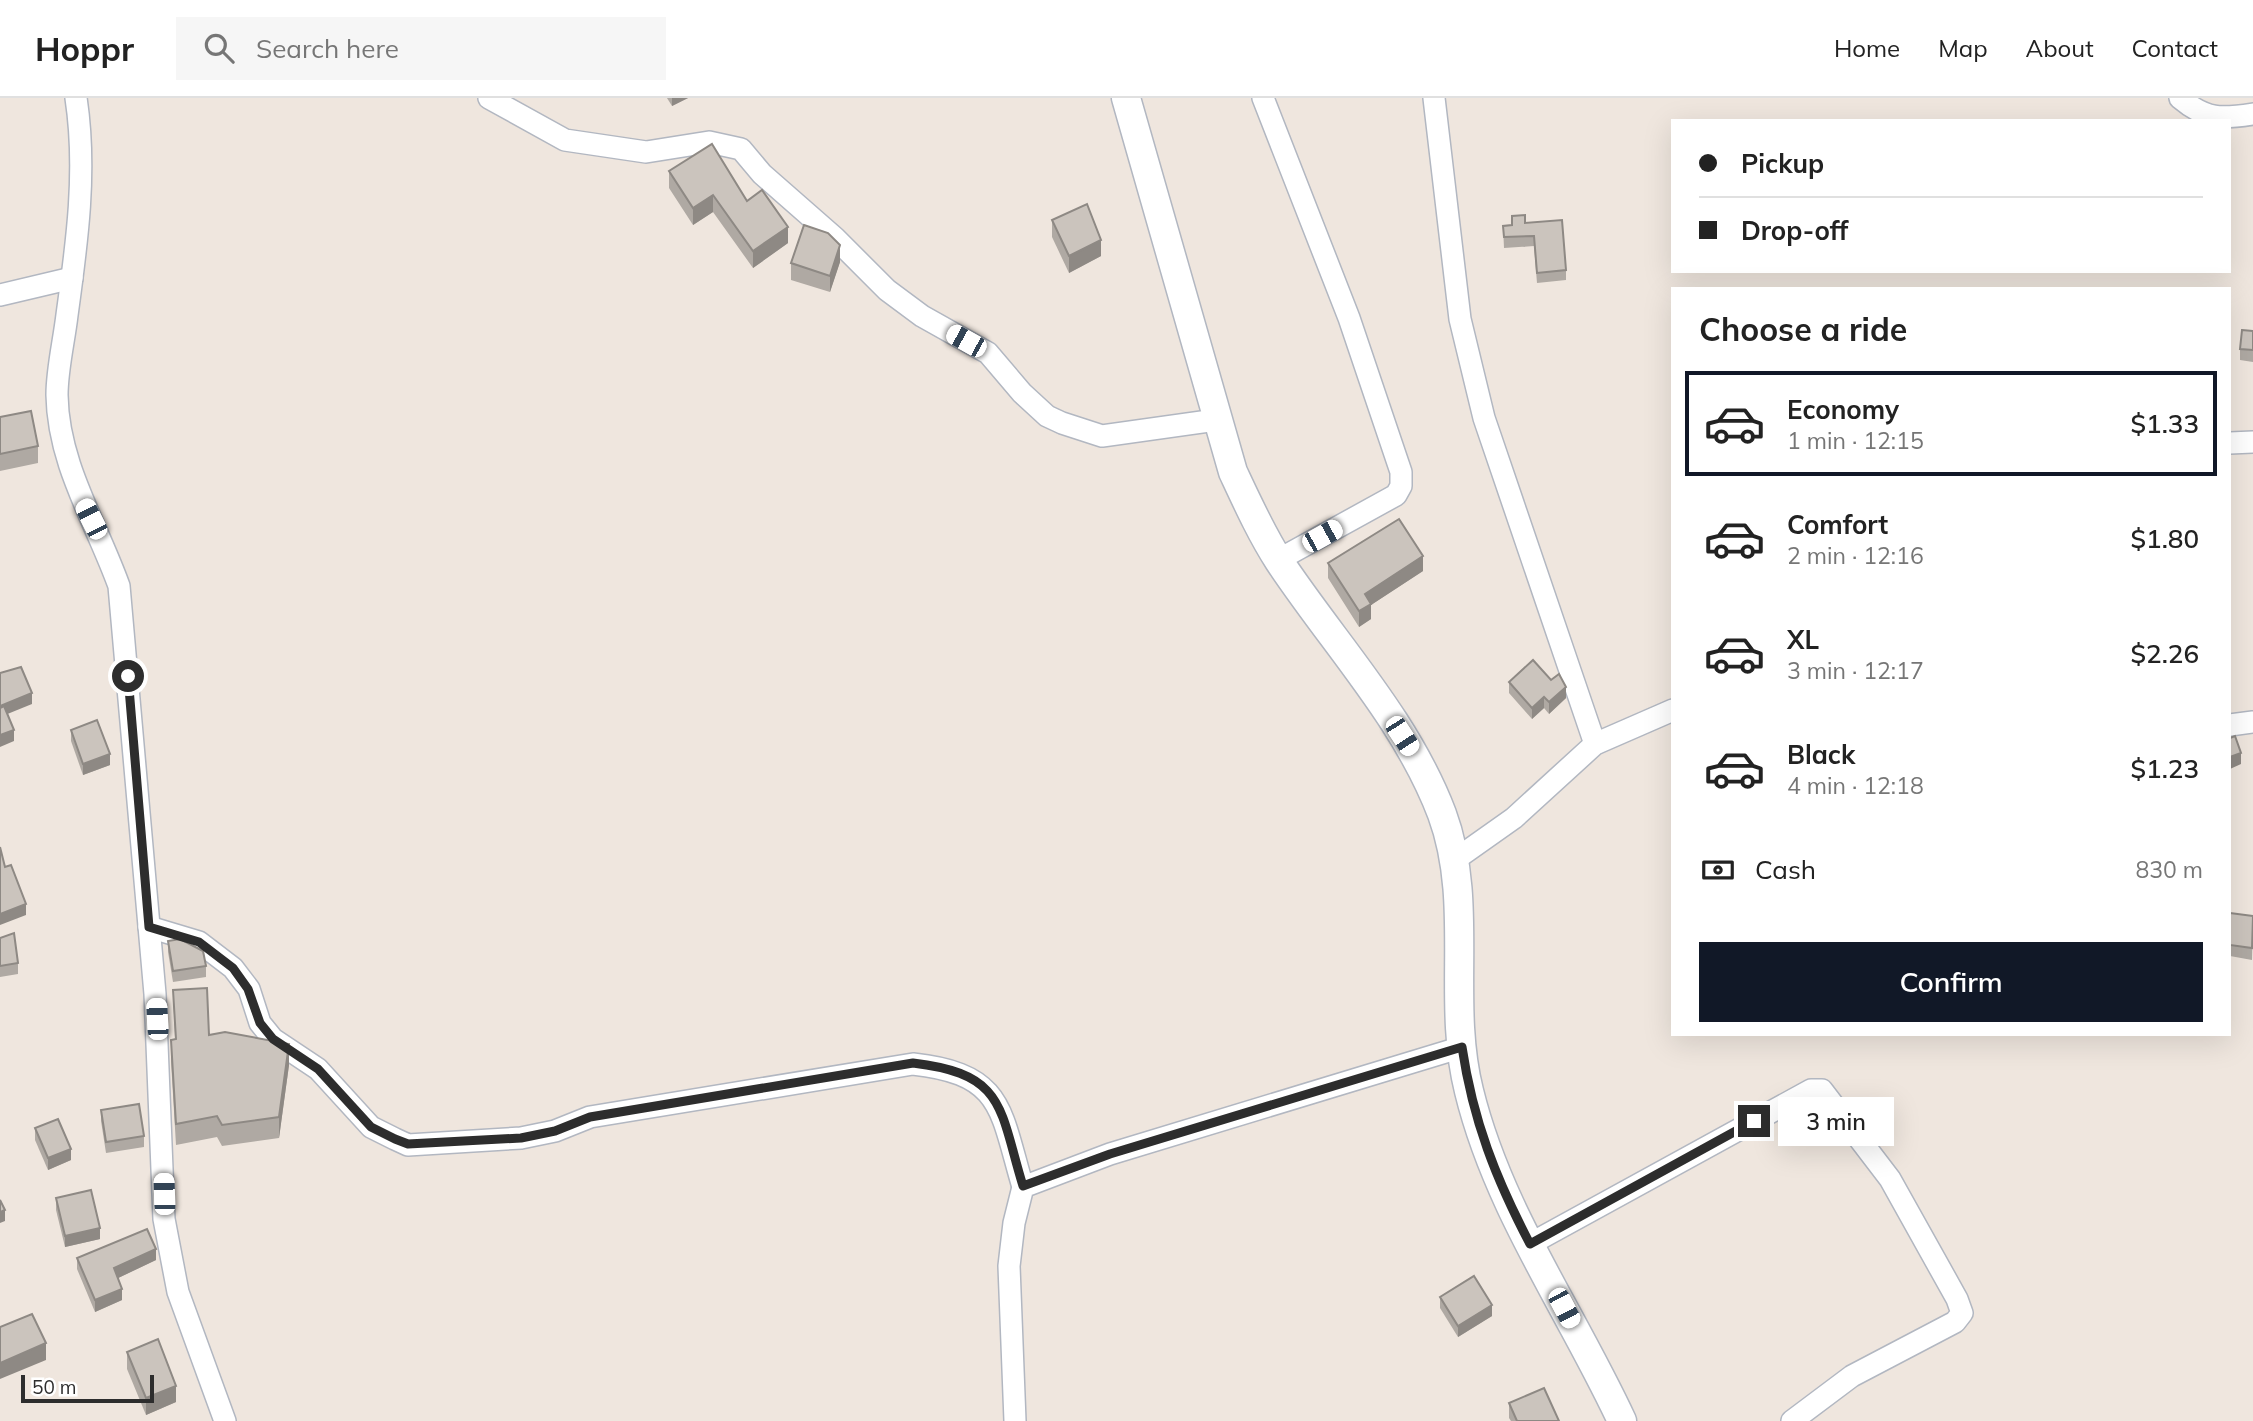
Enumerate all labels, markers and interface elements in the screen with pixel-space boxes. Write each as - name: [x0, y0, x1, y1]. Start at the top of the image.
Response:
- search box: [176, 17, 666, 80]
- text: Hoppr: [35, 28, 134, 69]
- icon: search: [200, 29, 238, 67]
- text: Search here: [256, 32, 399, 65]
- text: Home: [1834, 33, 1900, 63]
- text: Map: [1938, 33, 1988, 63]
- text: About: [2026, 33, 2094, 63]
- text: Contact: [2132, 33, 2218, 63]
- text: Pickup: [1741, 147, 1824, 180]
- text: Drop-off: [1741, 214, 1848, 247]
- text: Choose a ride: [1699, 309, 1907, 349]
- car: [943, 322, 990, 360]
- icon: car: [1703, 392, 1766, 455]
- text: Economy: [1787, 393, 1899, 426]
- text: $1.33: [2130, 407, 2199, 440]
- text: 1 min · 12:15: [1787, 426, 1924, 455]
- car: [73, 496, 110, 542]
- icon: car: [1703, 507, 1766, 570]
- text: Comfort: [1787, 508, 1888, 541]
- car: [1299, 517, 1346, 555]
- text: $1.80: [2130, 522, 2199, 555]
- text: 2 min · 12:16: [1787, 541, 1924, 570]
- icon: car: [1703, 622, 1766, 685]
- text: XL: [1787, 623, 1819, 656]
- text: $2.26: [2130, 637, 2199, 670]
- text: 3 min · 12:17: [1787, 656, 1924, 685]
- route start: [112, 660, 144, 692]
- car: [1382, 713, 1423, 759]
- icon: car: [1703, 737, 1766, 800]
- text: Black: [1787, 738, 1855, 771]
- text: $1.23: [2130, 752, 2199, 785]
- text: 4 min · 12:18: [1787, 771, 1924, 800]
- icon: cash: [1699, 851, 1737, 889]
- text: Cash: [1755, 853, 1816, 886]
- text: 830 m: [2135, 855, 2203, 884]
- button: Confirm: [1699, 942, 2203, 1022]
- car: [146, 997, 169, 1041]
- callout: 3 min: [1778, 1096, 1894, 1146]
- route end: [1738, 1105, 1770, 1137]
- text: 3 min: [1806, 1107, 1866, 1136]
- car: [153, 1173, 176, 1215]
- car: [1545, 1285, 1584, 1331]
- scale bar: [21, 1372, 154, 1404]
- text: 50 m: [32, 1375, 76, 1399]

